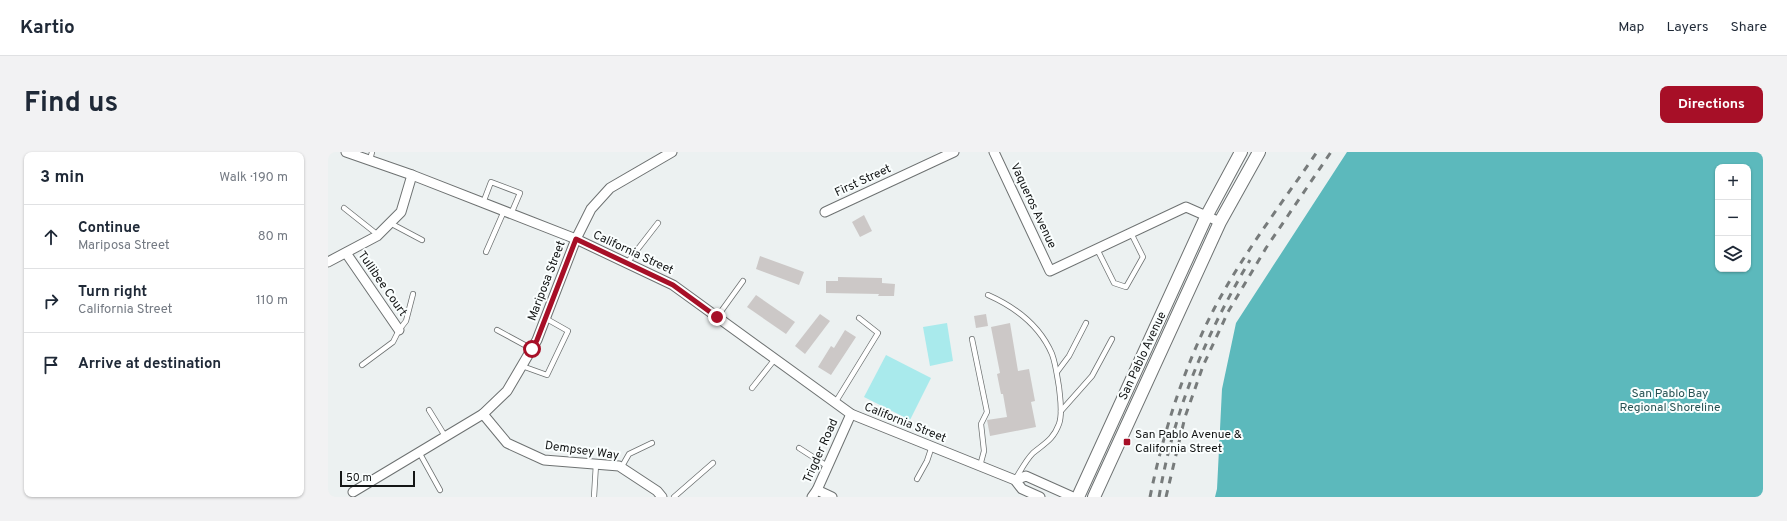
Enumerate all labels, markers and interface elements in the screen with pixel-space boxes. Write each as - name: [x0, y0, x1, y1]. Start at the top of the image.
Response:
- text: Kartio: [20, 16, 75, 40]
- text: Map: [1618, 19, 1644, 36]
- text: Layers: [1666, 19, 1708, 36]
- text: Share: [1730, 19, 1767, 36]
- text: Find us: [24, 86, 118, 122]
- button: Directions: [1660, 86, 1763, 123]
- street label: First Street: [832, 161, 894, 201]
- street label: Vaqueros Avenue: [1006, 161, 1060, 251]
- map controls: [1715, 164, 1751, 272]
- button: +: [1715, 164, 1751, 200]
- text: 3 min: [40, 167, 84, 189]
- text: Walk · 190 m: [219, 170, 288, 186]
- button: −: [1715, 200, 1751, 236]
- text: Continue: [78, 219, 140, 238]
- icon: ahead: [40, 226, 62, 248]
- street label: California Street: [590, 227, 676, 279]
- text: 80 m: [258, 229, 288, 245]
- button: layers: [1715, 236, 1751, 272]
- text: Mariposa Street: [78, 238, 170, 254]
- street label: Mariposa Street: [524, 239, 570, 323]
- street label: Tullibee Court: [354, 248, 410, 320]
- text: Turn right: [78, 283, 147, 302]
- icon: right: [40, 290, 62, 312]
- text: 110 m: [256, 293, 288, 309]
- text: California Street: [78, 302, 172, 318]
- route end: [708, 308, 726, 326]
- street label: San Pablo Avenue: [1115, 309, 1171, 403]
- route start: [523, 340, 541, 358]
- icon: arrive: [40, 354, 62, 376]
- text: Arrive at destination: [78, 355, 221, 374]
- park label: San Pablo Bay Regional Shoreline: [1619, 386, 1721, 416]
- street label: California Street: [862, 399, 948, 447]
- street label: Trigder Road: [800, 416, 842, 486]
- place label: San Pablo Avenue & California Street: [1135, 427, 1242, 457]
- marker: San Pablo Avenue & California Street: [1122, 437, 1132, 447]
- street label: Dempsey Way: [544, 438, 620, 464]
- scale bar: [340, 469, 415, 488]
- text: 50 m: [346, 471, 372, 485]

